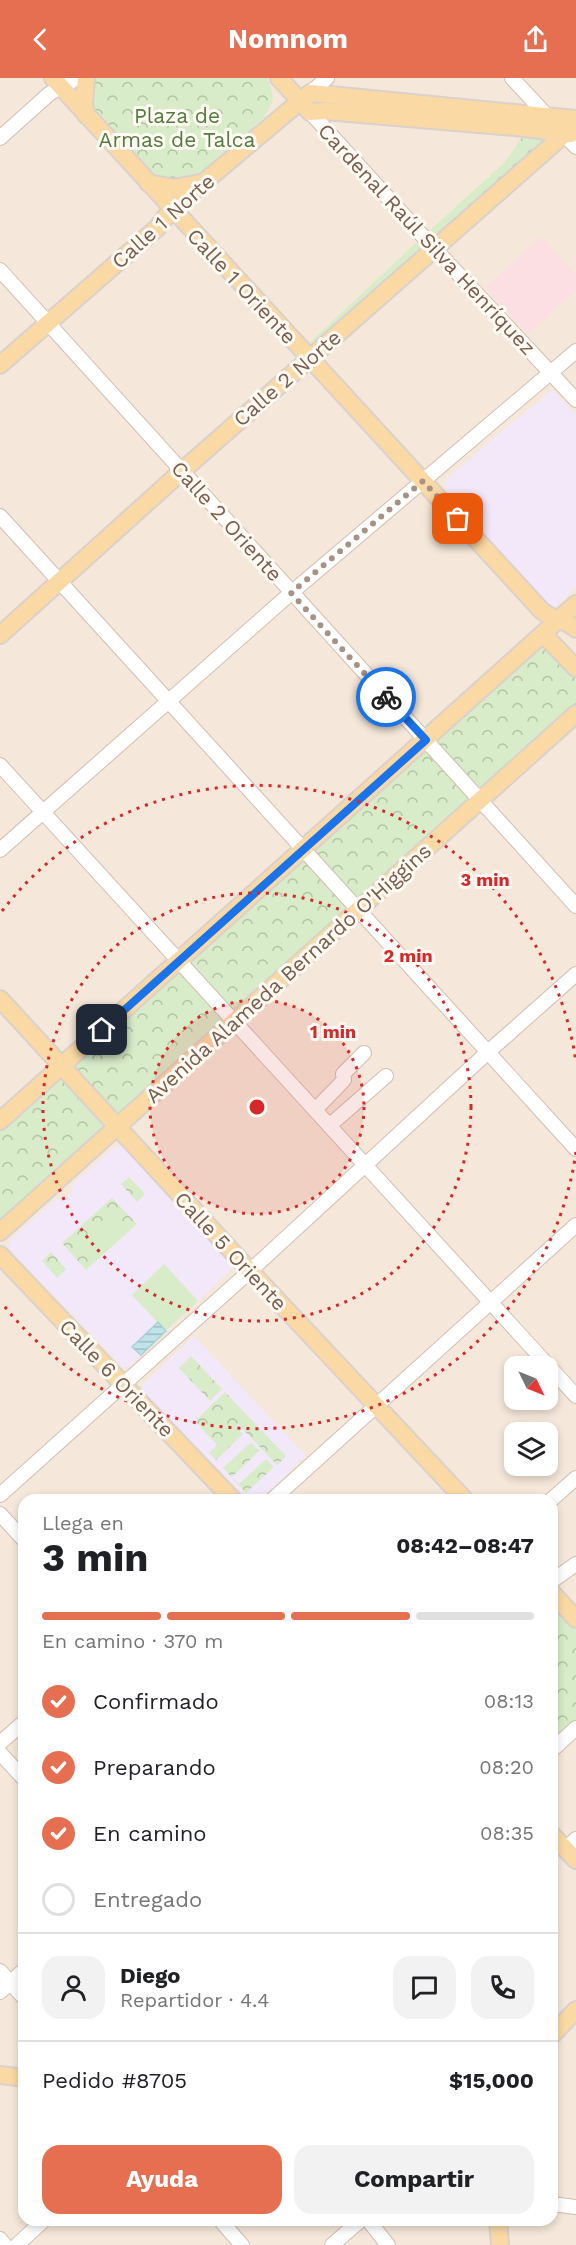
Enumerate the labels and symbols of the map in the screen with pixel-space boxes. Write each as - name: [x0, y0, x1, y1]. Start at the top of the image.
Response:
- park label: Plaza de Armas de Talca: [99, 103, 256, 152]
- street label: Cardenal Raúl Silva Henríquez: [313, 118, 541, 360]
- street label: Calle 1 Norte: [106, 168, 220, 274]
- street label: Calle 1 Oriente: [182, 223, 302, 349]
- street label: Calle 2 Norte: [228, 324, 346, 432]
- street label: Calle 2 Oriente: [166, 456, 288, 586]
- pin: [432, 493, 483, 544]
- courier: [356, 667, 416, 727]
- street label: Avenida Alameda Bernardo O'Higgins: [140, 838, 436, 1108]
- text: 3 min: [460, 869, 510, 890]
- text: 2 min: [383, 945, 433, 966]
- pin: [76, 1004, 127, 1055]
- text: 1 min: [310, 1021, 356, 1042]
- centre of rings: [247, 1097, 267, 1117]
- street label: Calle 5 Oriente: [170, 1186, 292, 1316]
- street label: Calle 6 Oriente: [55, 1314, 179, 1442]
- north arrow: [504, 1356, 558, 1410]

